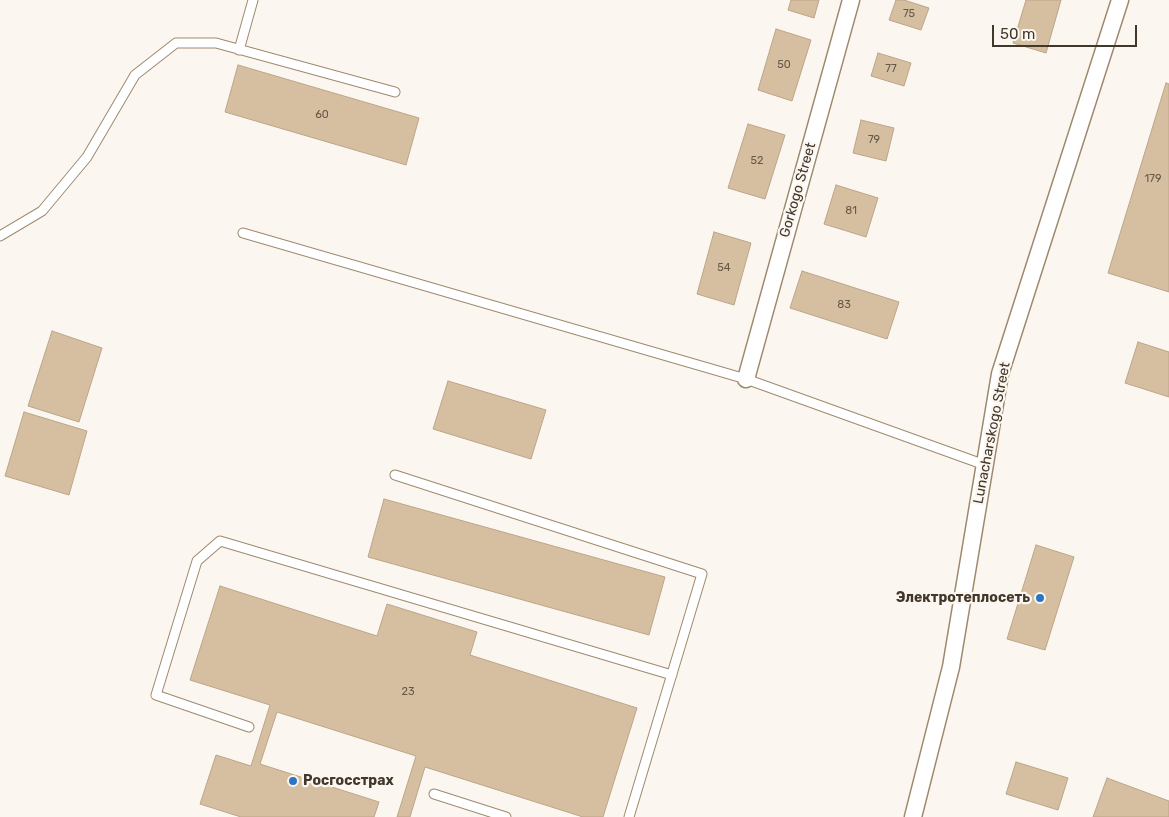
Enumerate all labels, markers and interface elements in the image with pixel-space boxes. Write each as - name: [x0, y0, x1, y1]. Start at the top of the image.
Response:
- house number: 75: [903, 7, 915, 21]
- scale bar: [994, 15, 1139, 47]
- text: 50 m: [1000, 25, 1035, 43]
- house number: 50: [777, 58, 791, 72]
- house number: 77: [885, 62, 897, 76]
- house number: 60: [315, 108, 329, 122]
- house number: 79: [868, 133, 880, 147]
- street label: Gorkogo Street: [776, 141, 820, 239]
- house number: 52: [751, 154, 763, 168]
- house number: 179: [1145, 172, 1161, 186]
- house number: 81: [845, 204, 857, 218]
- house number: 54: [717, 261, 731, 275]
- house number: 83: [837, 298, 851, 312]
- street label: Lunacharskogo Street: [970, 361, 1014, 505]
- place label: Электротеплосеть: [896, 590, 1030, 606]
- marker: Электротеплосеть: [1034, 592, 1046, 604]
- house number: 23: [401, 685, 415, 699]
- place label: Росгосстрах: [303, 773, 394, 789]
- marker: Росгосстрах: [287, 775, 299, 787]

